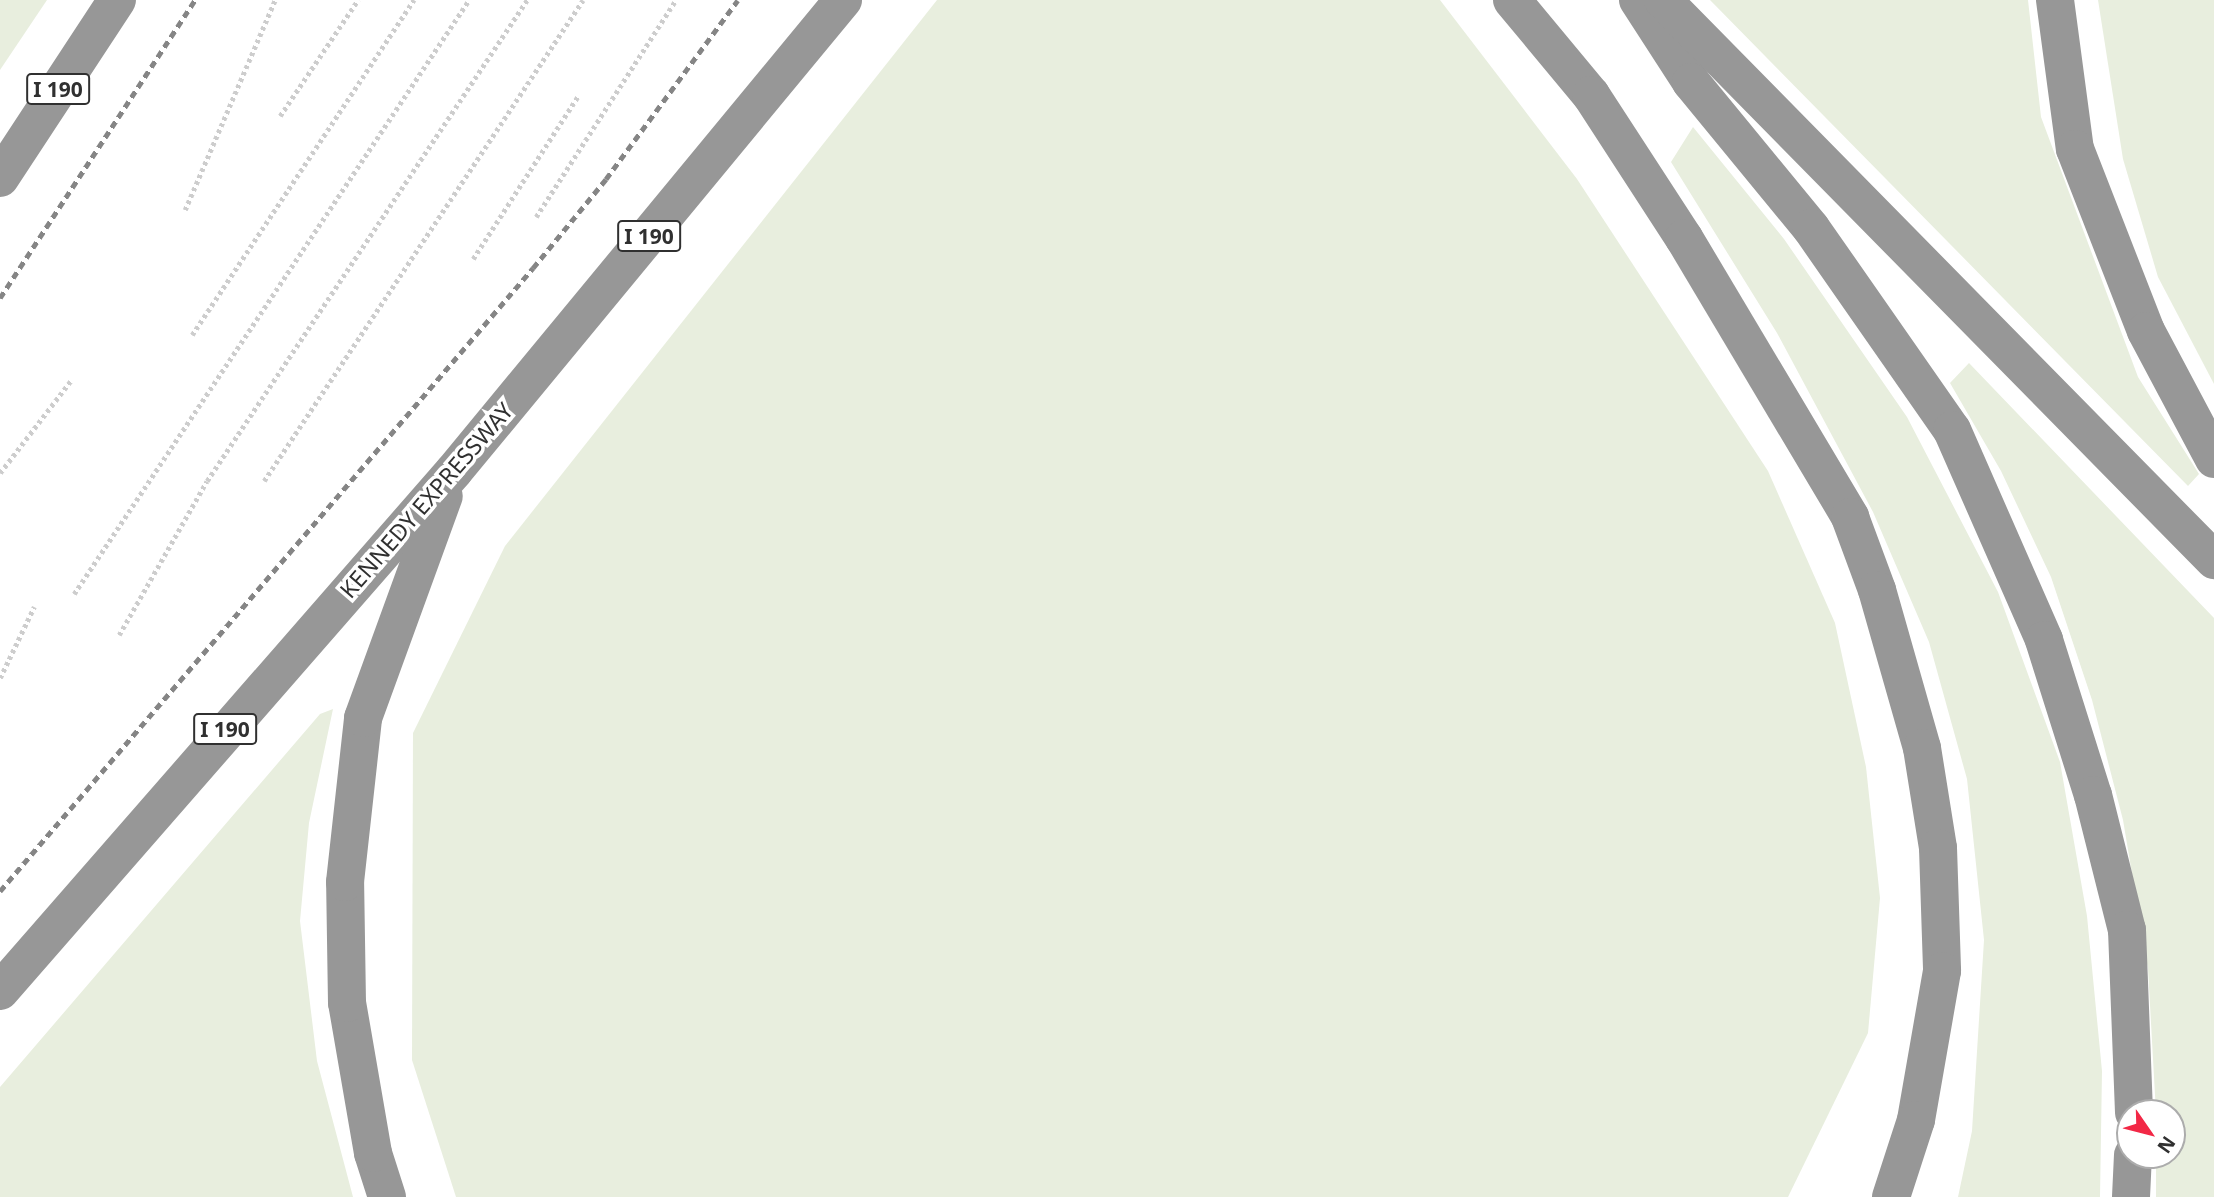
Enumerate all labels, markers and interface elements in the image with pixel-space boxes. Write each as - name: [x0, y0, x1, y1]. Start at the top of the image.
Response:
- road number: I 190: [25, 72, 91, 106]
- road number: I 190: [616, 218, 682, 254]
- street label: KENNEDY EXPRESSWAY: [334, 397, 518, 603]
- road number: I 190: [192, 712, 258, 746]
- north arrow: [2116, 1099, 2186, 1169]
- text: N: [2151, 1131, 2182, 1159]

